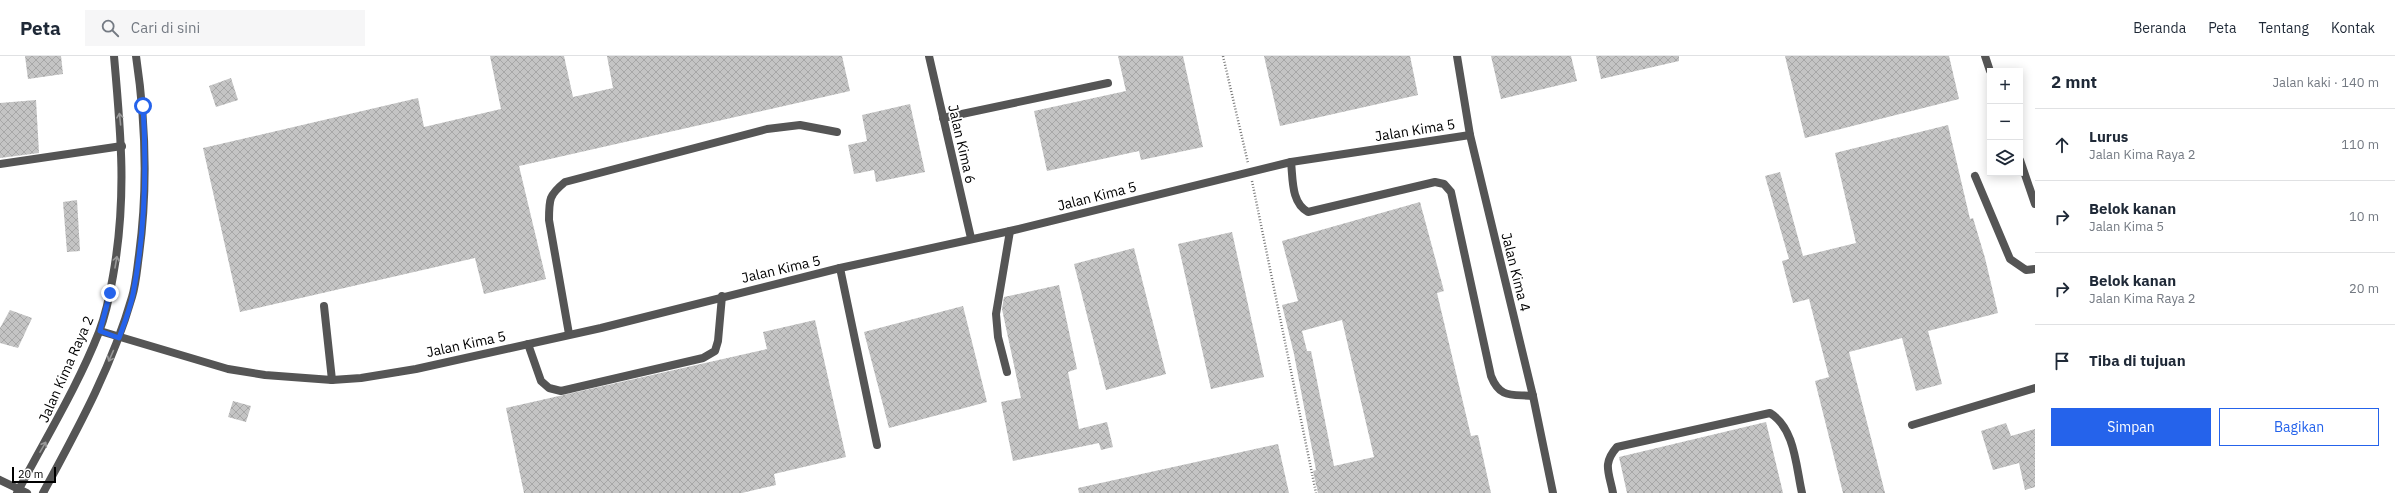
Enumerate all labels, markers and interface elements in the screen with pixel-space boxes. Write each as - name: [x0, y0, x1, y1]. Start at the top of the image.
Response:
- search box: [85, 10, 365, 46]
- text: Peta: [20, 16, 61, 40]
- icon: search: [99, 17, 121, 39]
- text: Cari di sini: [131, 18, 200, 37]
- text: Beranda: [2133, 19, 2186, 37]
- text: Peta: [2208, 19, 2236, 37]
- text: Tentang: [2258, 19, 2309, 37]
- text: Kontak: [2331, 19, 2375, 37]
- map controls: [1987, 68, 2023, 176]
- button: +: [1987, 68, 2023, 104]
- text: 2 mnt: [2051, 71, 2097, 93]
- text: Jalan kaki · 140 m: [2272, 74, 2379, 91]
- route start: [134, 97, 152, 115]
- street label: Jalan Kima 6: [944, 103, 980, 185]
- button: −: [1987, 104, 2023, 140]
- one-way arrow: [116, 113, 123, 126]
- street label: Jalan Kima 5: [1374, 115, 1456, 145]
- text: Lurus: [2089, 127, 2128, 146]
- icon: ahead: [2051, 134, 2073, 156]
- text: 110 m: [2341, 136, 2379, 153]
- button: layers: [1987, 140, 2023, 176]
- text: Jalan Kima Raya 2: [2089, 146, 2196, 163]
- street label: Jalan Kima 5: [1056, 177, 1138, 215]
- text: Belok kanan: [2089, 199, 2176, 218]
- icon: right: [2051, 206, 2073, 228]
- text: 10 m: [2349, 208, 2379, 225]
- text: Jalan Kima 5: [2089, 218, 2164, 235]
- street label: Jalan Kima 4: [1497, 231, 1535, 313]
- street label: Jalan Kima 5: [740, 251, 822, 287]
- one-way arrow: [112, 256, 120, 269]
- text: Belok kanan: [2089, 271, 2176, 290]
- icon: right: [2051, 278, 2073, 300]
- text: 20 m: [2349, 280, 2379, 297]
- route end: [101, 284, 119, 302]
- text: Jalan Kima Raya 2: [2089, 290, 2196, 307]
- street label: Jalan Kima Raya 2: [34, 313, 98, 425]
- street label: Jalan Kima 5: [425, 327, 507, 361]
- one-way arrow: [107, 349, 114, 361]
- icon: arrive: [2051, 350, 2073, 372]
- text: Tiba di tujuan: [2089, 351, 2186, 370]
- button: Simpan: [2051, 408, 2211, 446]
- button: Bagikan: [2219, 408, 2379, 446]
- one-way arrow: [39, 441, 47, 453]
- scale bar: [12, 465, 56, 484]
- text: 20 m: [18, 467, 43, 481]

